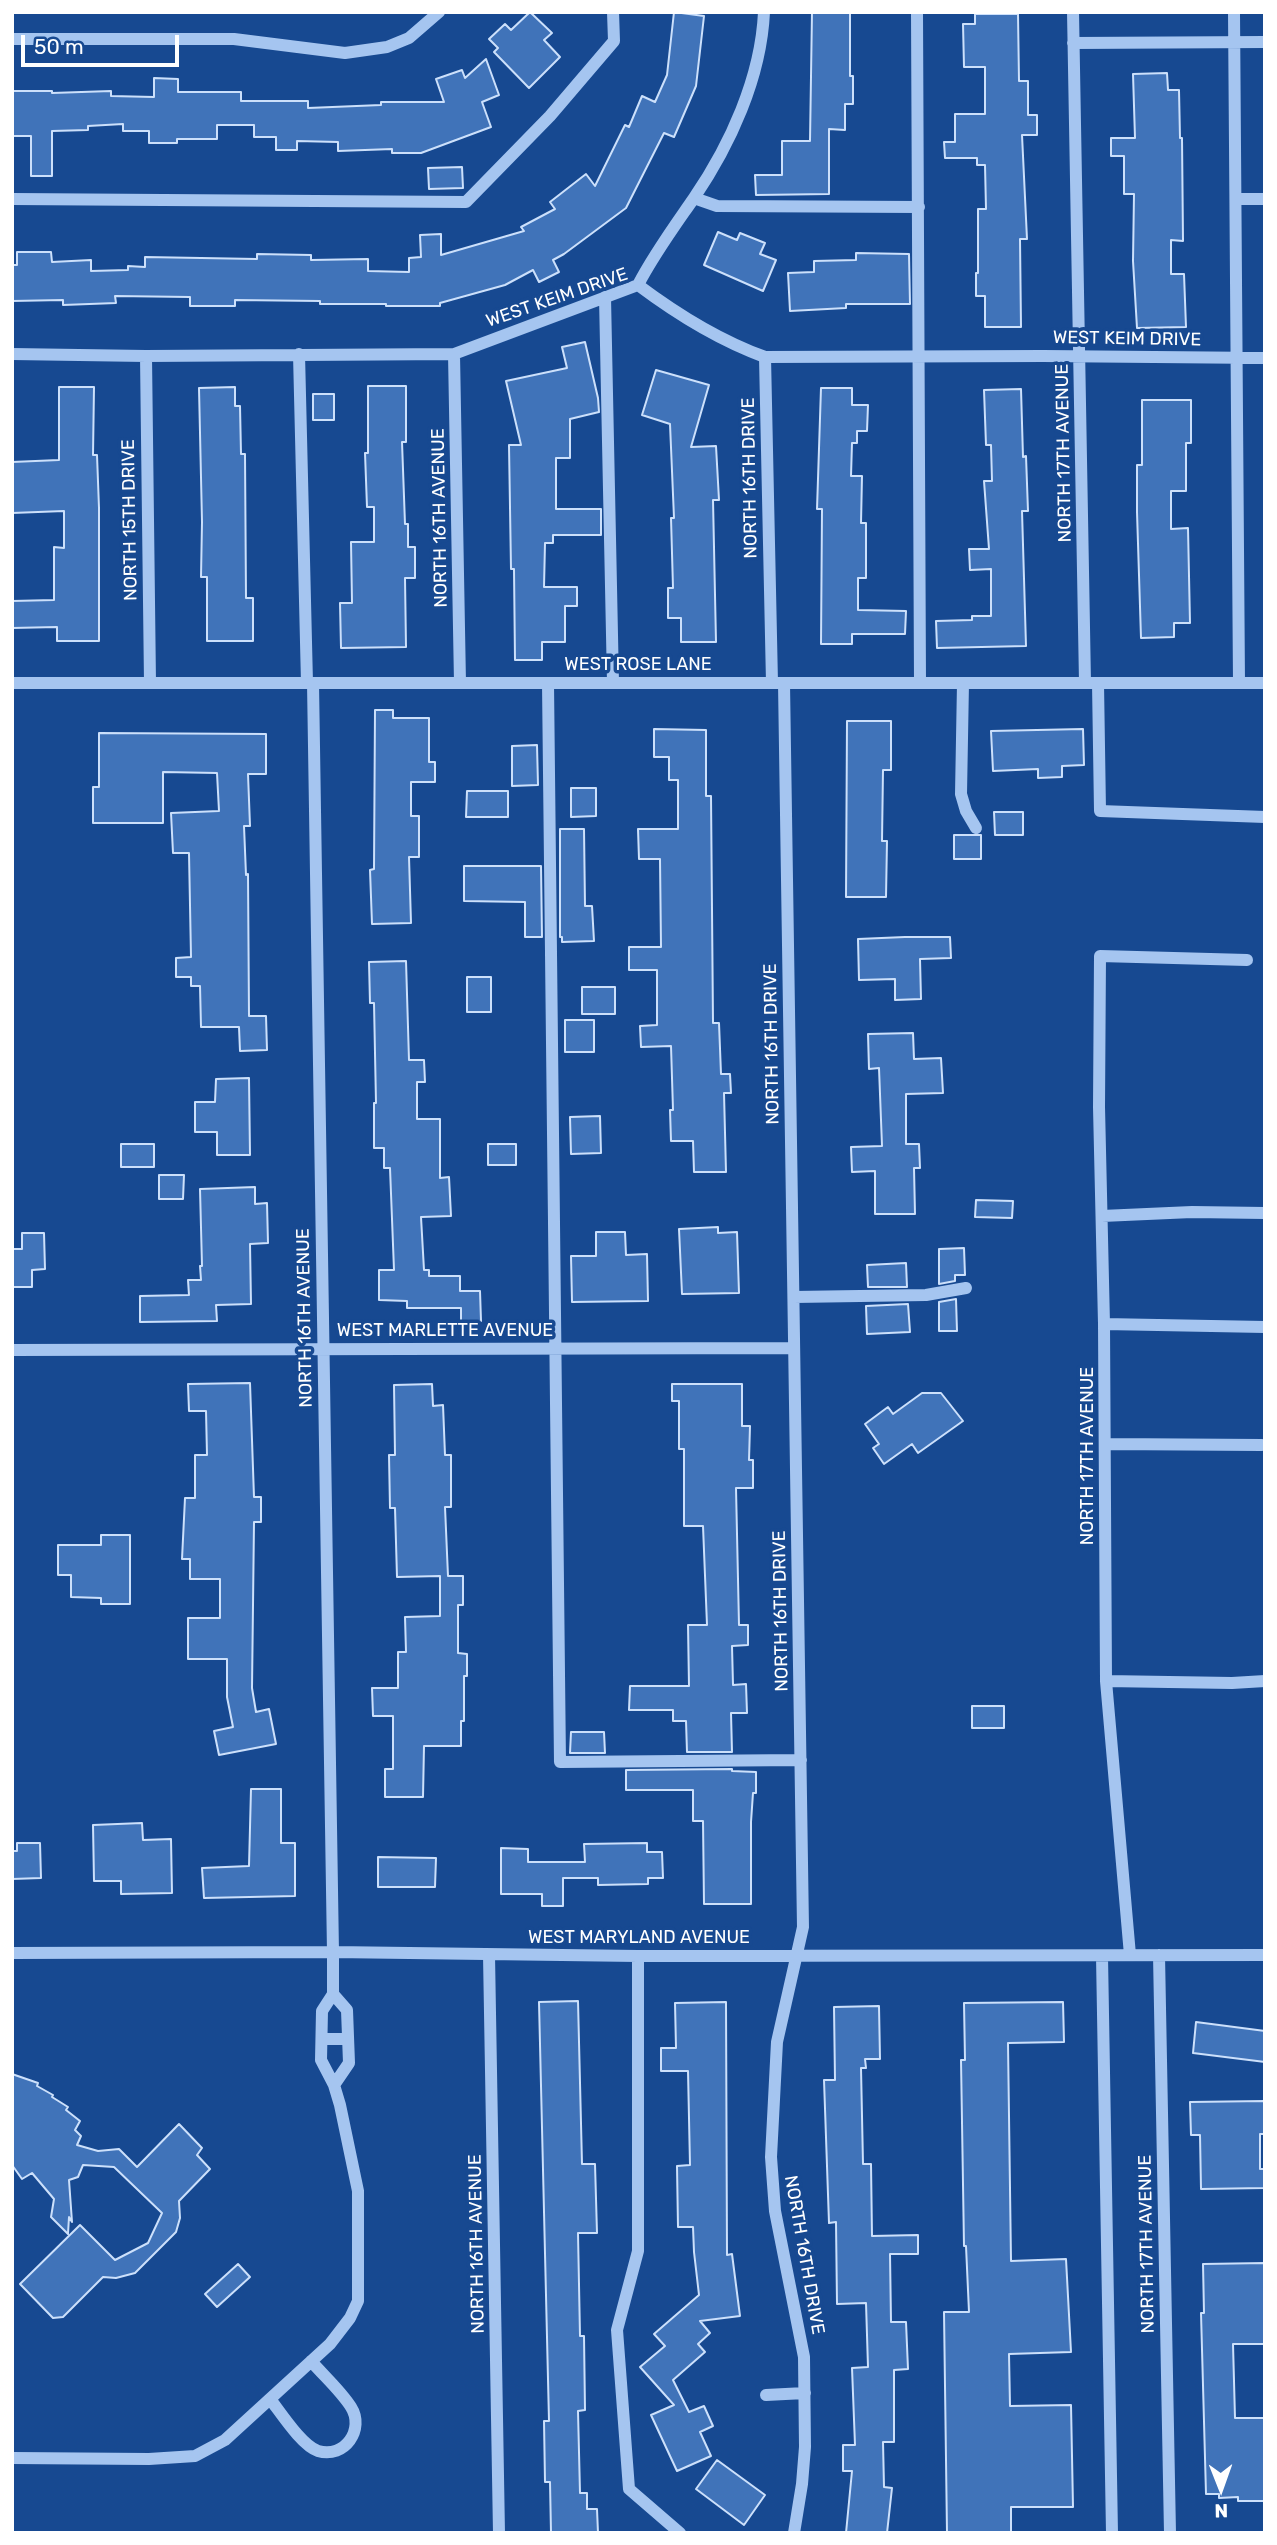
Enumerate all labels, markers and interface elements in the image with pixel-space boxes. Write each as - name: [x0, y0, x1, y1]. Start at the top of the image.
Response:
- scale bar: [24, 21, 182, 65]
- text: 50 m: [34, 34, 84, 59]
- street label: WEST KEIM DRIVE: [483, 264, 631, 332]
- street label: WEST KEIM DRIVE: [1053, 327, 1201, 351]
- street label: NORTH 17TH AVENUE: [1052, 364, 1076, 542]
- street label: NORTH 16TH DRIVE: [738, 397, 762, 559]
- street label: NORTH 16TH AVENUE: [428, 428, 452, 608]
- street label: NORTH 15TH DRIVE: [118, 439, 142, 601]
- street label: WEST ROSE LANE: [564, 654, 712, 676]
- street label: NORTH 16TH DRIVE: [760, 963, 784, 1125]
- street label: NORTH 16TH AVENUE: [293, 1228, 317, 1408]
- street label: WEST MARLETTE AVENUE: [337, 1320, 553, 1342]
- street label: NORTH 17TH AVENUE: [1077, 1367, 1099, 1545]
- street label: NORTH 16TH DRIVE: [769, 1530, 793, 1692]
- street label: WEST MARYLAND AVENUE: [528, 1927, 750, 1949]
- street label: NORTH 16TH AVENUE: [465, 2154, 489, 2334]
- street label: NORTH 17TH AVENUE: [1135, 2155, 1159, 2333]
- street label: NORTH 16TH DRIVE: [779, 2174, 829, 2336]
- north arrow: [1186, 2454, 1256, 2524]
- text: N: [1214, 2499, 1228, 2522]

